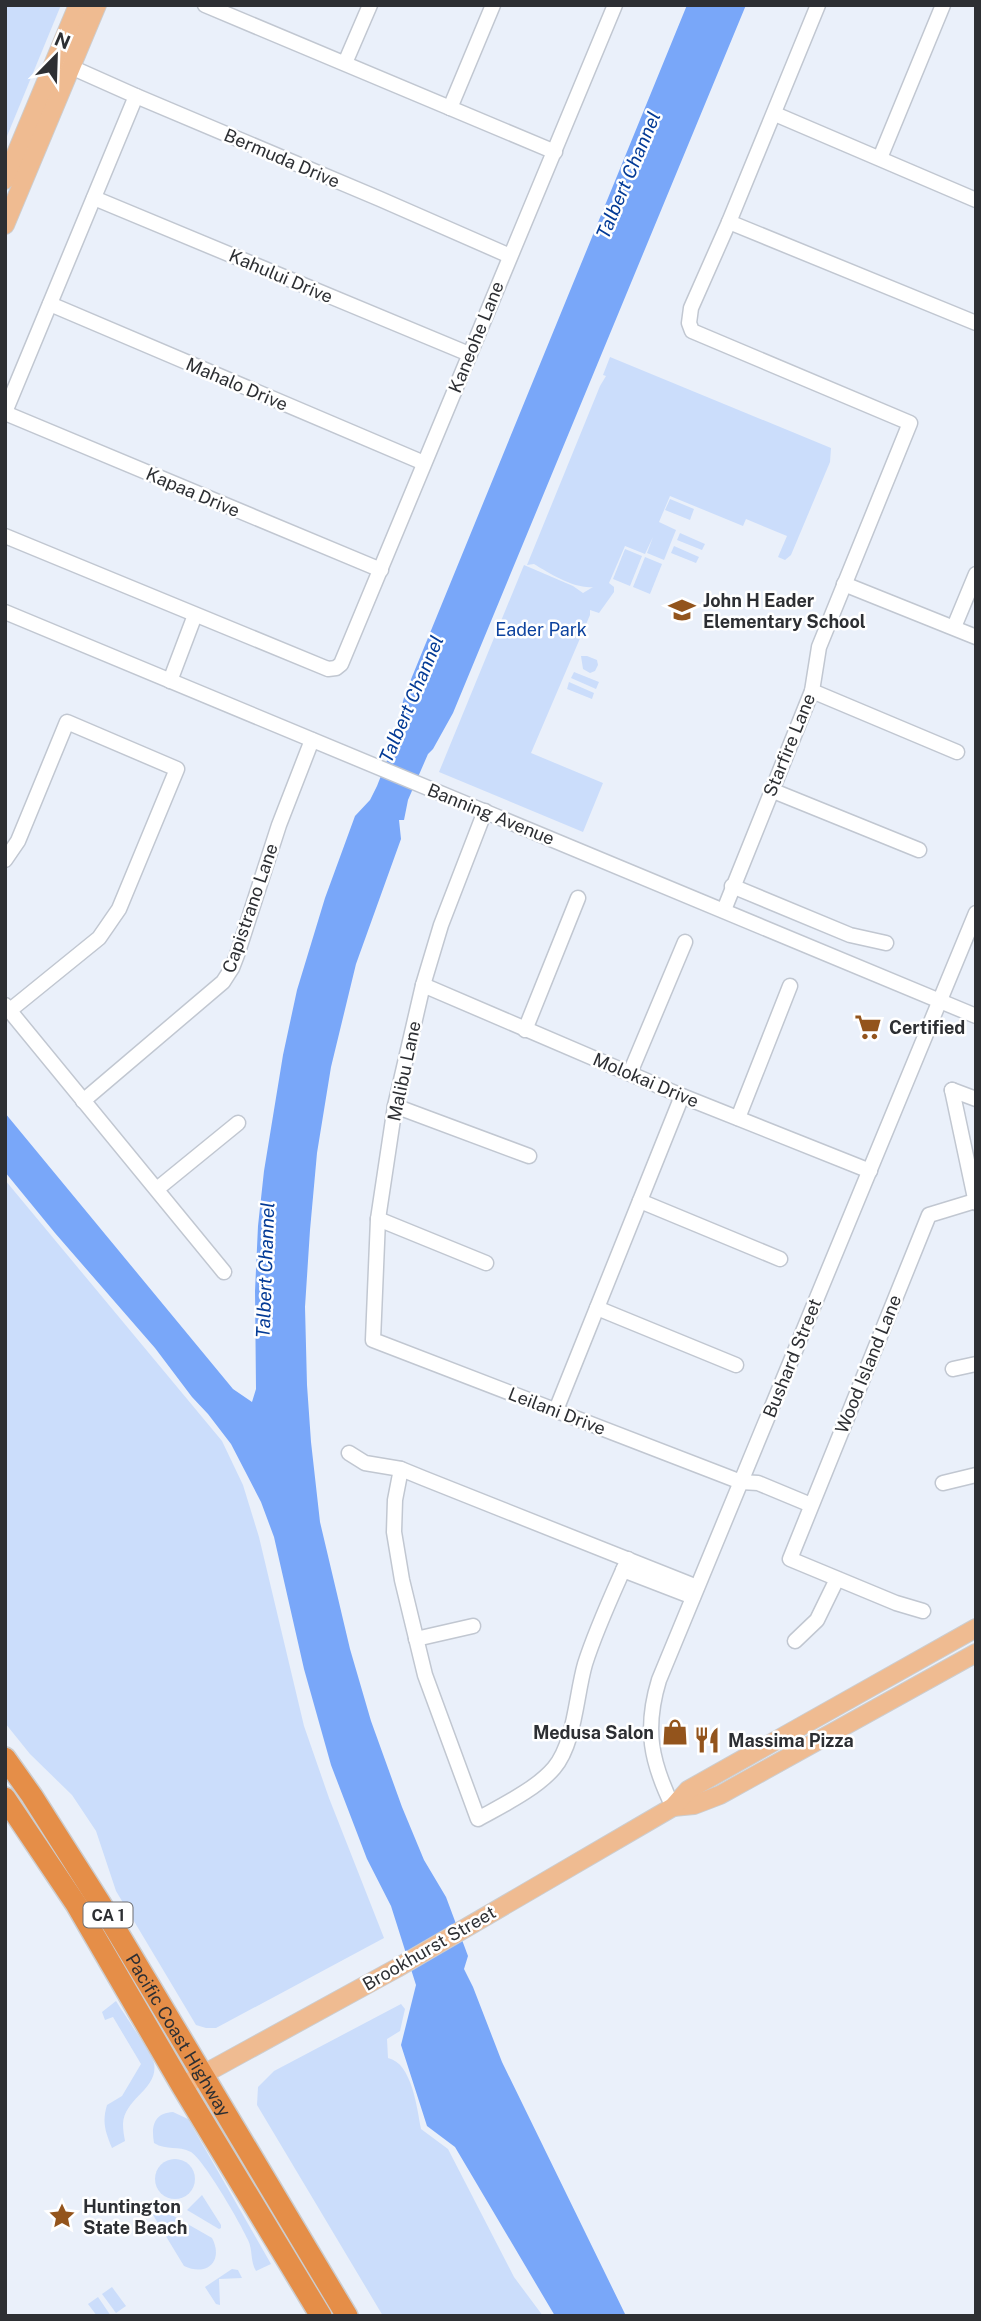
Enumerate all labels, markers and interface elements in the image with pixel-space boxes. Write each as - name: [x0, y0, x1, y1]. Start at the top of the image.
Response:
- north arrow: [21, 21, 91, 91]
- text: N: [52, 27, 74, 53]
- water label: Talbert Channel: [591, 108, 665, 242]
- street label: Bermuda Drive: [221, 124, 343, 192]
- street label: Kahului Drive: [226, 245, 336, 307]
- street label: Kaneohe Lane: [444, 278, 508, 396]
- street label: Mahalo Drive: [183, 353, 291, 415]
- street label: Kapaa Drive: [143, 463, 243, 521]
- place label: John H Eader Elementary School: [703, 590, 866, 632]
- school or university icon: John H Eader Elementary School: [667, 595, 697, 625]
- park label: Eader Park: [495, 619, 587, 640]
- water label: Talbert Channel: [374, 632, 448, 766]
- street label: Starfire Lane: [759, 691, 819, 799]
- street label: Banning Avenue: [424, 779, 558, 849]
- street label: Capistrano Lane: [218, 841, 282, 975]
- supermarket icon: Certified: [853, 1012, 883, 1042]
- place label: Certified: [889, 1017, 965, 1038]
- street label: Malibu Lane: [383, 1019, 425, 1123]
- street label: Molokai Drive: [590, 1048, 702, 1112]
- water label: Talbert Channel: [252, 1202, 278, 1338]
- street label: Wood Island Lane: [831, 1292, 905, 1436]
- street label: Bushard Street: [759, 1295, 825, 1421]
- street label: Leilani Drive: [505, 1383, 609, 1439]
- shop icon: Medusa Salon: [660, 1717, 690, 1747]
- place label: Medusa Salon: [533, 1722, 654, 1743]
- restaurant icon: Massima Pizza: [692, 1725, 722, 1755]
- place label: Massima Pizza: [728, 1730, 854, 1751]
- street label: Brookhurst Street: [359, 1901, 499, 1995]
- road number: CA 1: [84, 1902, 132, 1927]
- street label: Pacific Coast Highway: [122, 1949, 236, 2120]
- place label: Huntington State Beach: [83, 2196, 188, 2238]
- place icon: Huntington State Beach: [47, 2201, 77, 2231]

